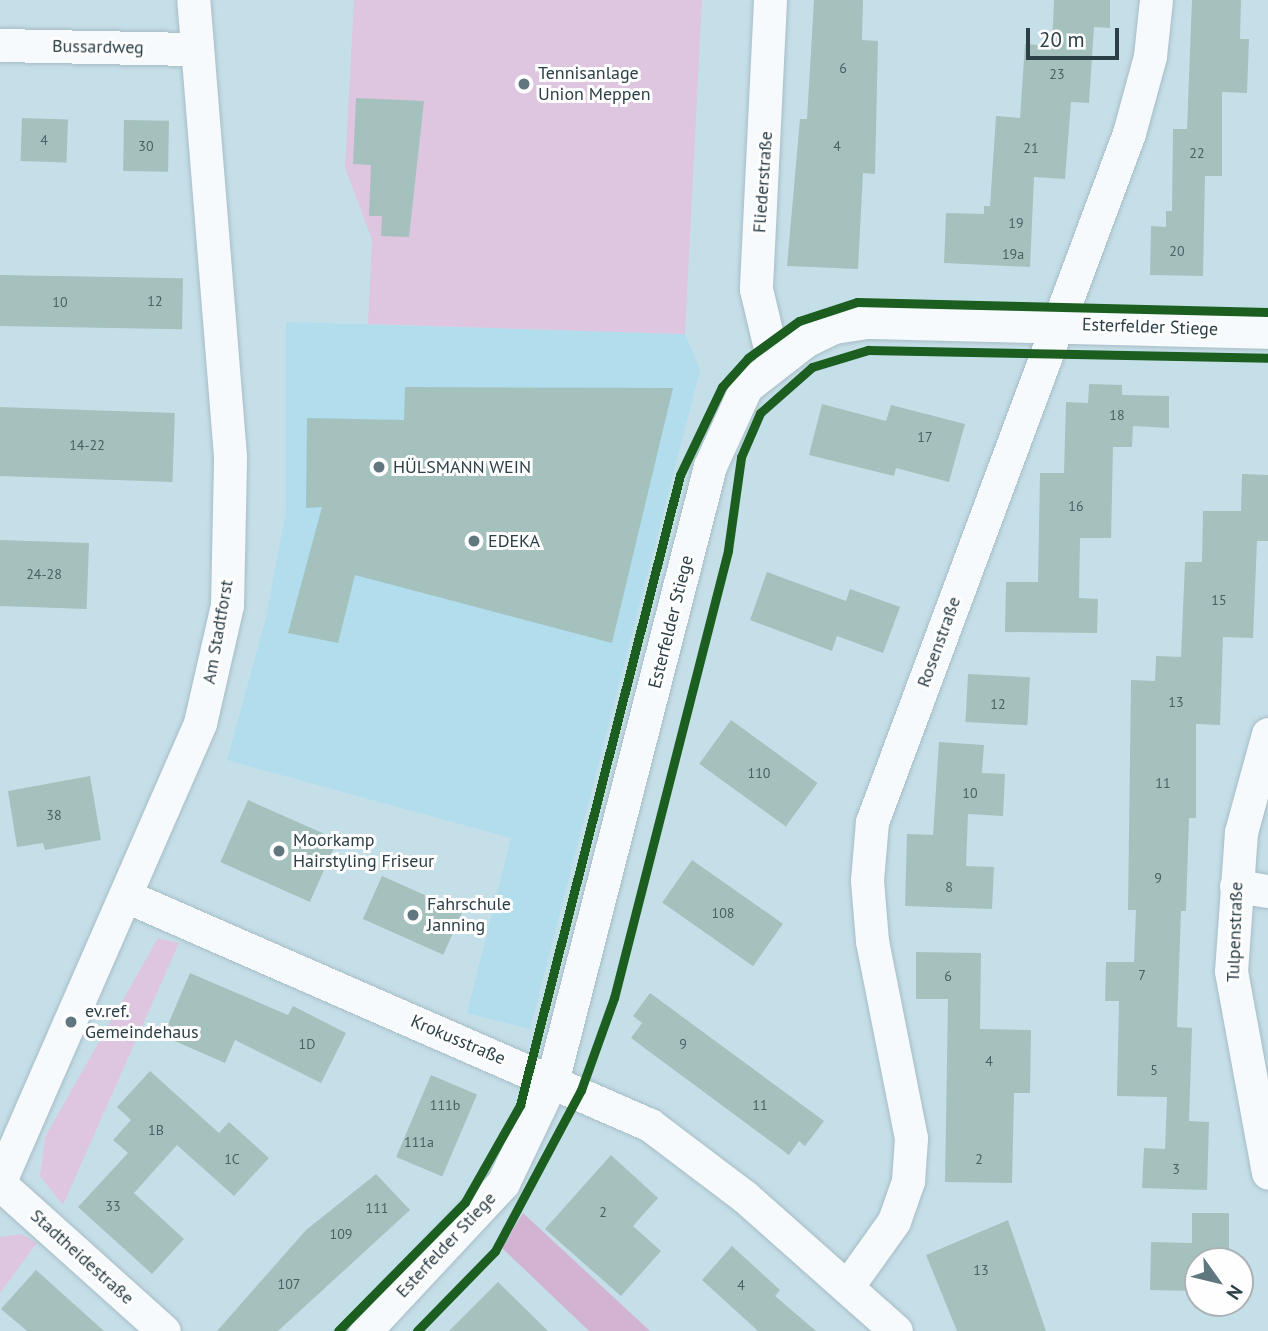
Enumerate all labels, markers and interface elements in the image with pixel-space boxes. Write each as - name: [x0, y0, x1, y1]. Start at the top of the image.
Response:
- scale bar: [1030, 14, 1123, 58]
- text: 20 m: [1039, 26, 1085, 53]
- street label: Bussardweg: [52, 35, 144, 59]
- house number: 6: [839, 60, 847, 76]
- place label: Tennisanlage Union Meppen: [538, 63, 651, 106]
- house number: 23: [1049, 66, 1065, 82]
- marker: Tennisanlage Union Meppen: [516, 76, 532, 92]
- street label: Fliederstraße: [749, 130, 777, 234]
- house number: 4: [40, 132, 48, 148]
- house number: 30: [138, 138, 154, 154]
- house number: 4: [833, 138, 841, 154]
- house number: 21: [1023, 140, 1039, 156]
- house number: 22: [1189, 145, 1205, 161]
- house number: 19: [1008, 215, 1024, 231]
- house number: 20: [1169, 243, 1185, 259]
- house number: 19a: [1002, 246, 1024, 262]
- house number: 12: [147, 293, 163, 309]
- house number: 10: [52, 294, 68, 310]
- street label: Esterfelder Stiege: [1081, 314, 1219, 340]
- house number: 18: [1109, 407, 1125, 423]
- house number: 17: [917, 429, 933, 445]
- house number: 14-22: [69, 437, 105, 453]
- place label: HÜLSMANN WEIN: [393, 456, 531, 478]
- marker: HÜLSMANN WEIN: [371, 459, 387, 475]
- house number: 16: [1068, 498, 1084, 514]
- place label: EDEKA: [488, 530, 540, 552]
- marker: EDEKA: [466, 533, 482, 549]
- street label: Esterfelder Stiege: [644, 553, 698, 691]
- house number: 24-28: [26, 566, 62, 582]
- street label: Am Stadtforst: [198, 578, 238, 686]
- house number: 15: [1211, 592, 1227, 608]
- street label: Rosenstraße: [913, 594, 965, 690]
- house number: 13: [1168, 694, 1184, 710]
- house number: 12: [990, 696, 1006, 712]
- house number: 110: [748, 765, 770, 781]
- house number: 11: [1155, 775, 1171, 791]
- house number: 10: [962, 785, 978, 801]
- house number: 38: [46, 807, 62, 823]
- place label: Moorkamp Hairstyling Friseur: [293, 830, 434, 872]
- marker: Moorkamp Hairstyling Friseur: [271, 843, 287, 859]
- house number: 9: [1154, 870, 1162, 886]
- house number: 8: [945, 879, 953, 895]
- street label: Tulpenstraße: [1222, 881, 1248, 983]
- place label: Fahrschule Janning: [427, 894, 511, 936]
- house number: 108: [712, 905, 734, 921]
- marker: Fahrschule Janning: [405, 907, 421, 923]
- house number: 7: [1138, 967, 1146, 983]
- house number: 6: [944, 968, 952, 984]
- place label: ev.ref. Gemeindehaus: [85, 1001, 198, 1044]
- street label: Krokusstraße: [407, 1010, 509, 1070]
- marker: ev.ref. Gemeindehaus: [63, 1014, 79, 1030]
- house number: 1D: [299, 1036, 315, 1052]
- house number: 9: [679, 1036, 687, 1052]
- house number: 4: [985, 1053, 993, 1069]
- house number: 5: [1150, 1062, 1158, 1078]
- house number: 111b: [430, 1097, 460, 1113]
- house number: 11: [752, 1097, 768, 1113]
- house number: 1B: [148, 1122, 164, 1138]
- house number: 111a: [404, 1134, 434, 1150]
- house number: 1C: [224, 1151, 240, 1167]
- house number: 2: [975, 1151, 983, 1167]
- house number: 3: [1172, 1161, 1180, 1177]
- street label: Esterfelder Stiege: [392, 1188, 500, 1302]
- house number: 33: [105, 1198, 121, 1214]
- house number: 111: [366, 1200, 388, 1216]
- house number: 2: [599, 1204, 607, 1220]
- street label: Stadtheidestraße: [26, 1205, 138, 1309]
- house number: 109: [330, 1226, 352, 1242]
- north arrow: [1184, 1247, 1254, 1317]
- house number: 13: [973, 1262, 989, 1278]
- house number: 107: [278, 1276, 300, 1292]
- house number: 4: [737, 1277, 745, 1293]
- text: N: [1221, 1281, 1248, 1305]

